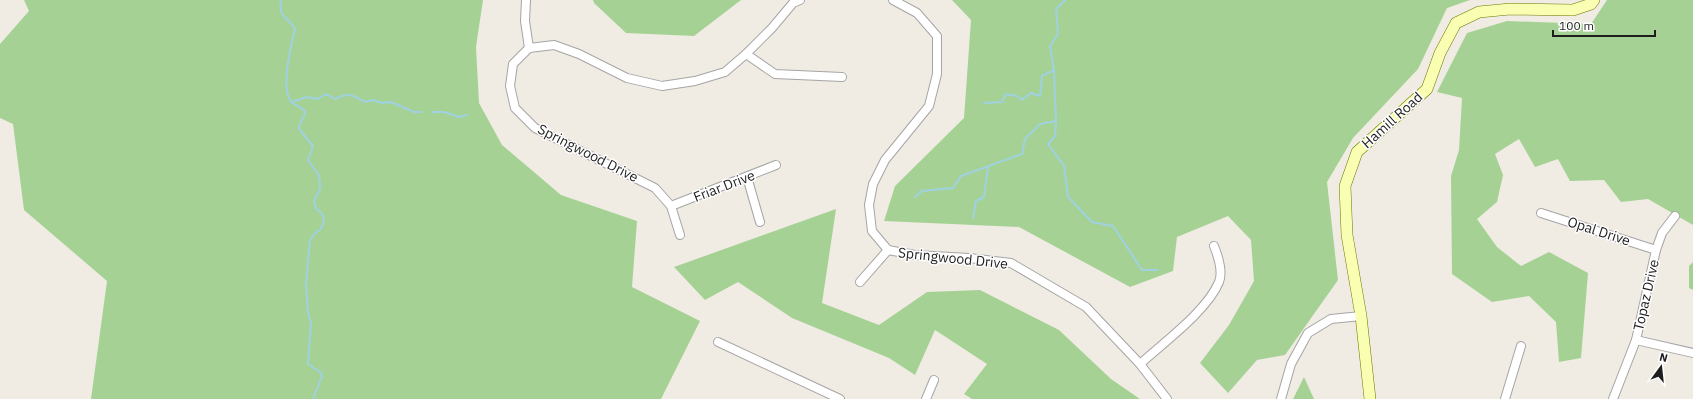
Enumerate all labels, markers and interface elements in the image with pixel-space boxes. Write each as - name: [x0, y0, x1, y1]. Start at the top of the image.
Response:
- scale bar: [1553, 12, 1655, 38]
- text: 100 m: [1559, 18, 1594, 33]
- street label: Hamill Road: [1358, 88, 1426, 152]
- street label: Springwood Drive: [535, 120, 642, 186]
- street label: Friar Drive: [691, 166, 758, 206]
- street label: Opal Drive: [1565, 212, 1633, 250]
- street label: Springwood Drive: [897, 243, 1009, 273]
- street label: Topaz Drive: [1629, 257, 1663, 333]
- north arrow: [1641, 347, 1681, 387]
- text: N: [1658, 350, 1669, 365]

